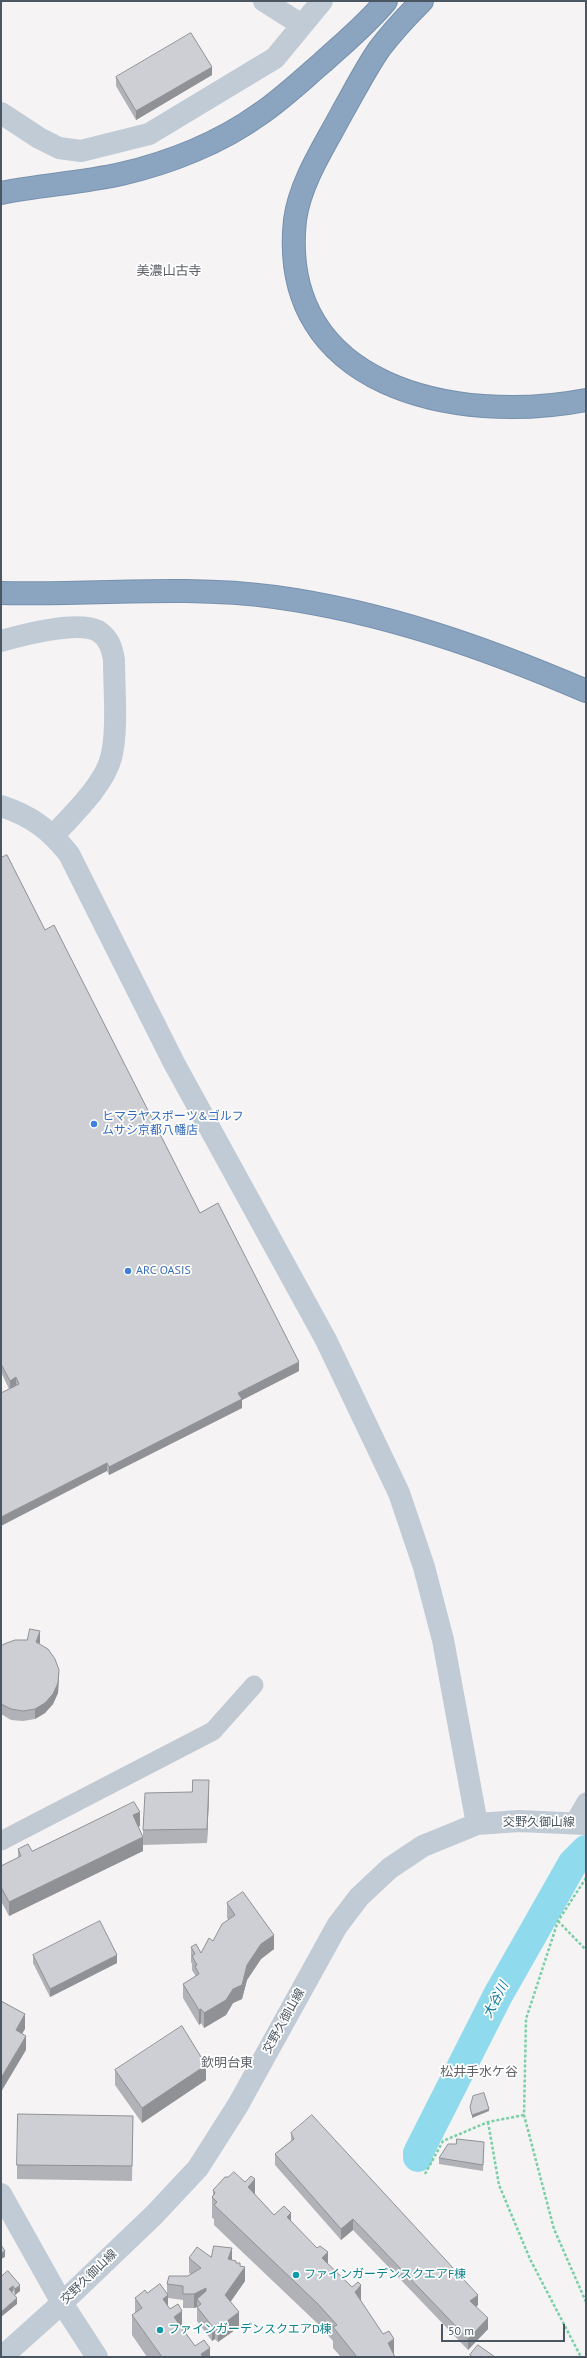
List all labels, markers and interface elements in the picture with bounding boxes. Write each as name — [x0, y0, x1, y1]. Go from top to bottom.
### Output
district label: 美濃山古寺 — [137, 263, 201, 279]
place label: ヒマラヤスポーツ&ゴルフ ムサシ京都八幡店 — [102, 1110, 244, 1138]
marker: ヒマラヤスポーツ&ゴルフ ムサシ京都八幡店 — [89, 1119, 99, 1129]
place label: ARC OASIS — [136, 1264, 191, 1278]
marker: ARC OASIS — [123, 1266, 133, 1276]
street label: 交野久御山線 — [503, 1816, 575, 1830]
water label: 大谷川 — [480, 1979, 512, 2021]
street label: 交野久御山線 — [260, 1986, 308, 2056]
district label: 欽明台東 — [201, 2055, 253, 2071]
district label: 松井手水ケ谷 — [440, 2064, 518, 2080]
street label: 交野久御山線 — [58, 2247, 120, 2307]
place label: ファインガーデンスクエアF棟 — [304, 2268, 466, 2282]
marker: ファインガーデンスクエアF棟 — [291, 2270, 301, 2280]
scale bar — [443, 2316, 567, 2342]
place label: ファインガーデンスクエアD棟 — [168, 2323, 332, 2337]
text: 50 m — [448, 2323, 474, 2338]
marker: ファインガーデンスクエアD棟 — [155, 2325, 165, 2335]

